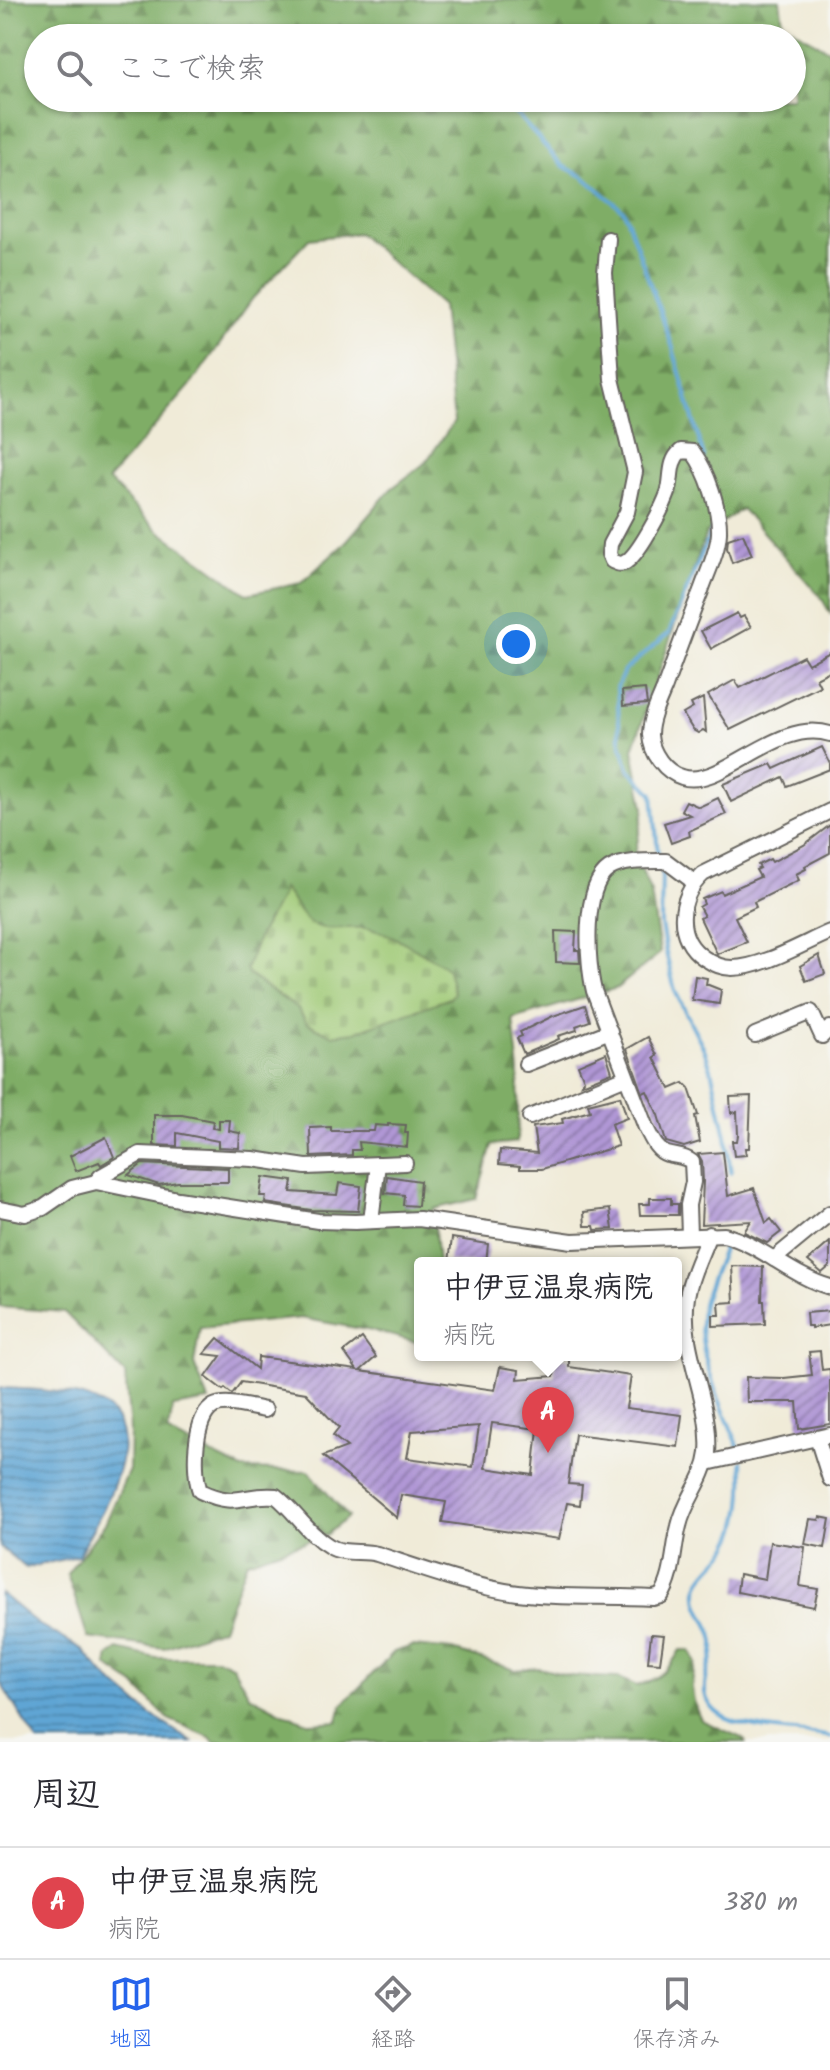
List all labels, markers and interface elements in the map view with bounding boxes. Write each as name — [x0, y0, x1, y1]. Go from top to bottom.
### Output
search box — [24, 24, 806, 112]
icon: search — [52, 46, 96, 90]
text: ここで検索 — [116, 46, 266, 94]
your location — [496, 624, 536, 664]
popup — [414, 1257, 682, 1361]
text: 中伊豆温泉病院 — [443, 1265, 653, 1313]
text: 病院 — [443, 1315, 495, 1357]
pin: A — [522, 1387, 574, 1453]
text: 周辺 — [32, 1769, 100, 1823]
text: 中伊豆温泉病院 — [108, 1859, 318, 1907]
text: A — [50, 1882, 66, 1924]
text: 380 m — [723, 1882, 798, 1924]
text: 病院 — [108, 1909, 160, 1951]
tab: 地図 — [109, 1972, 153, 2058]
tab: 経路 — [371, 1972, 415, 2058]
tab: 保存済み — [633, 1972, 721, 2058]

